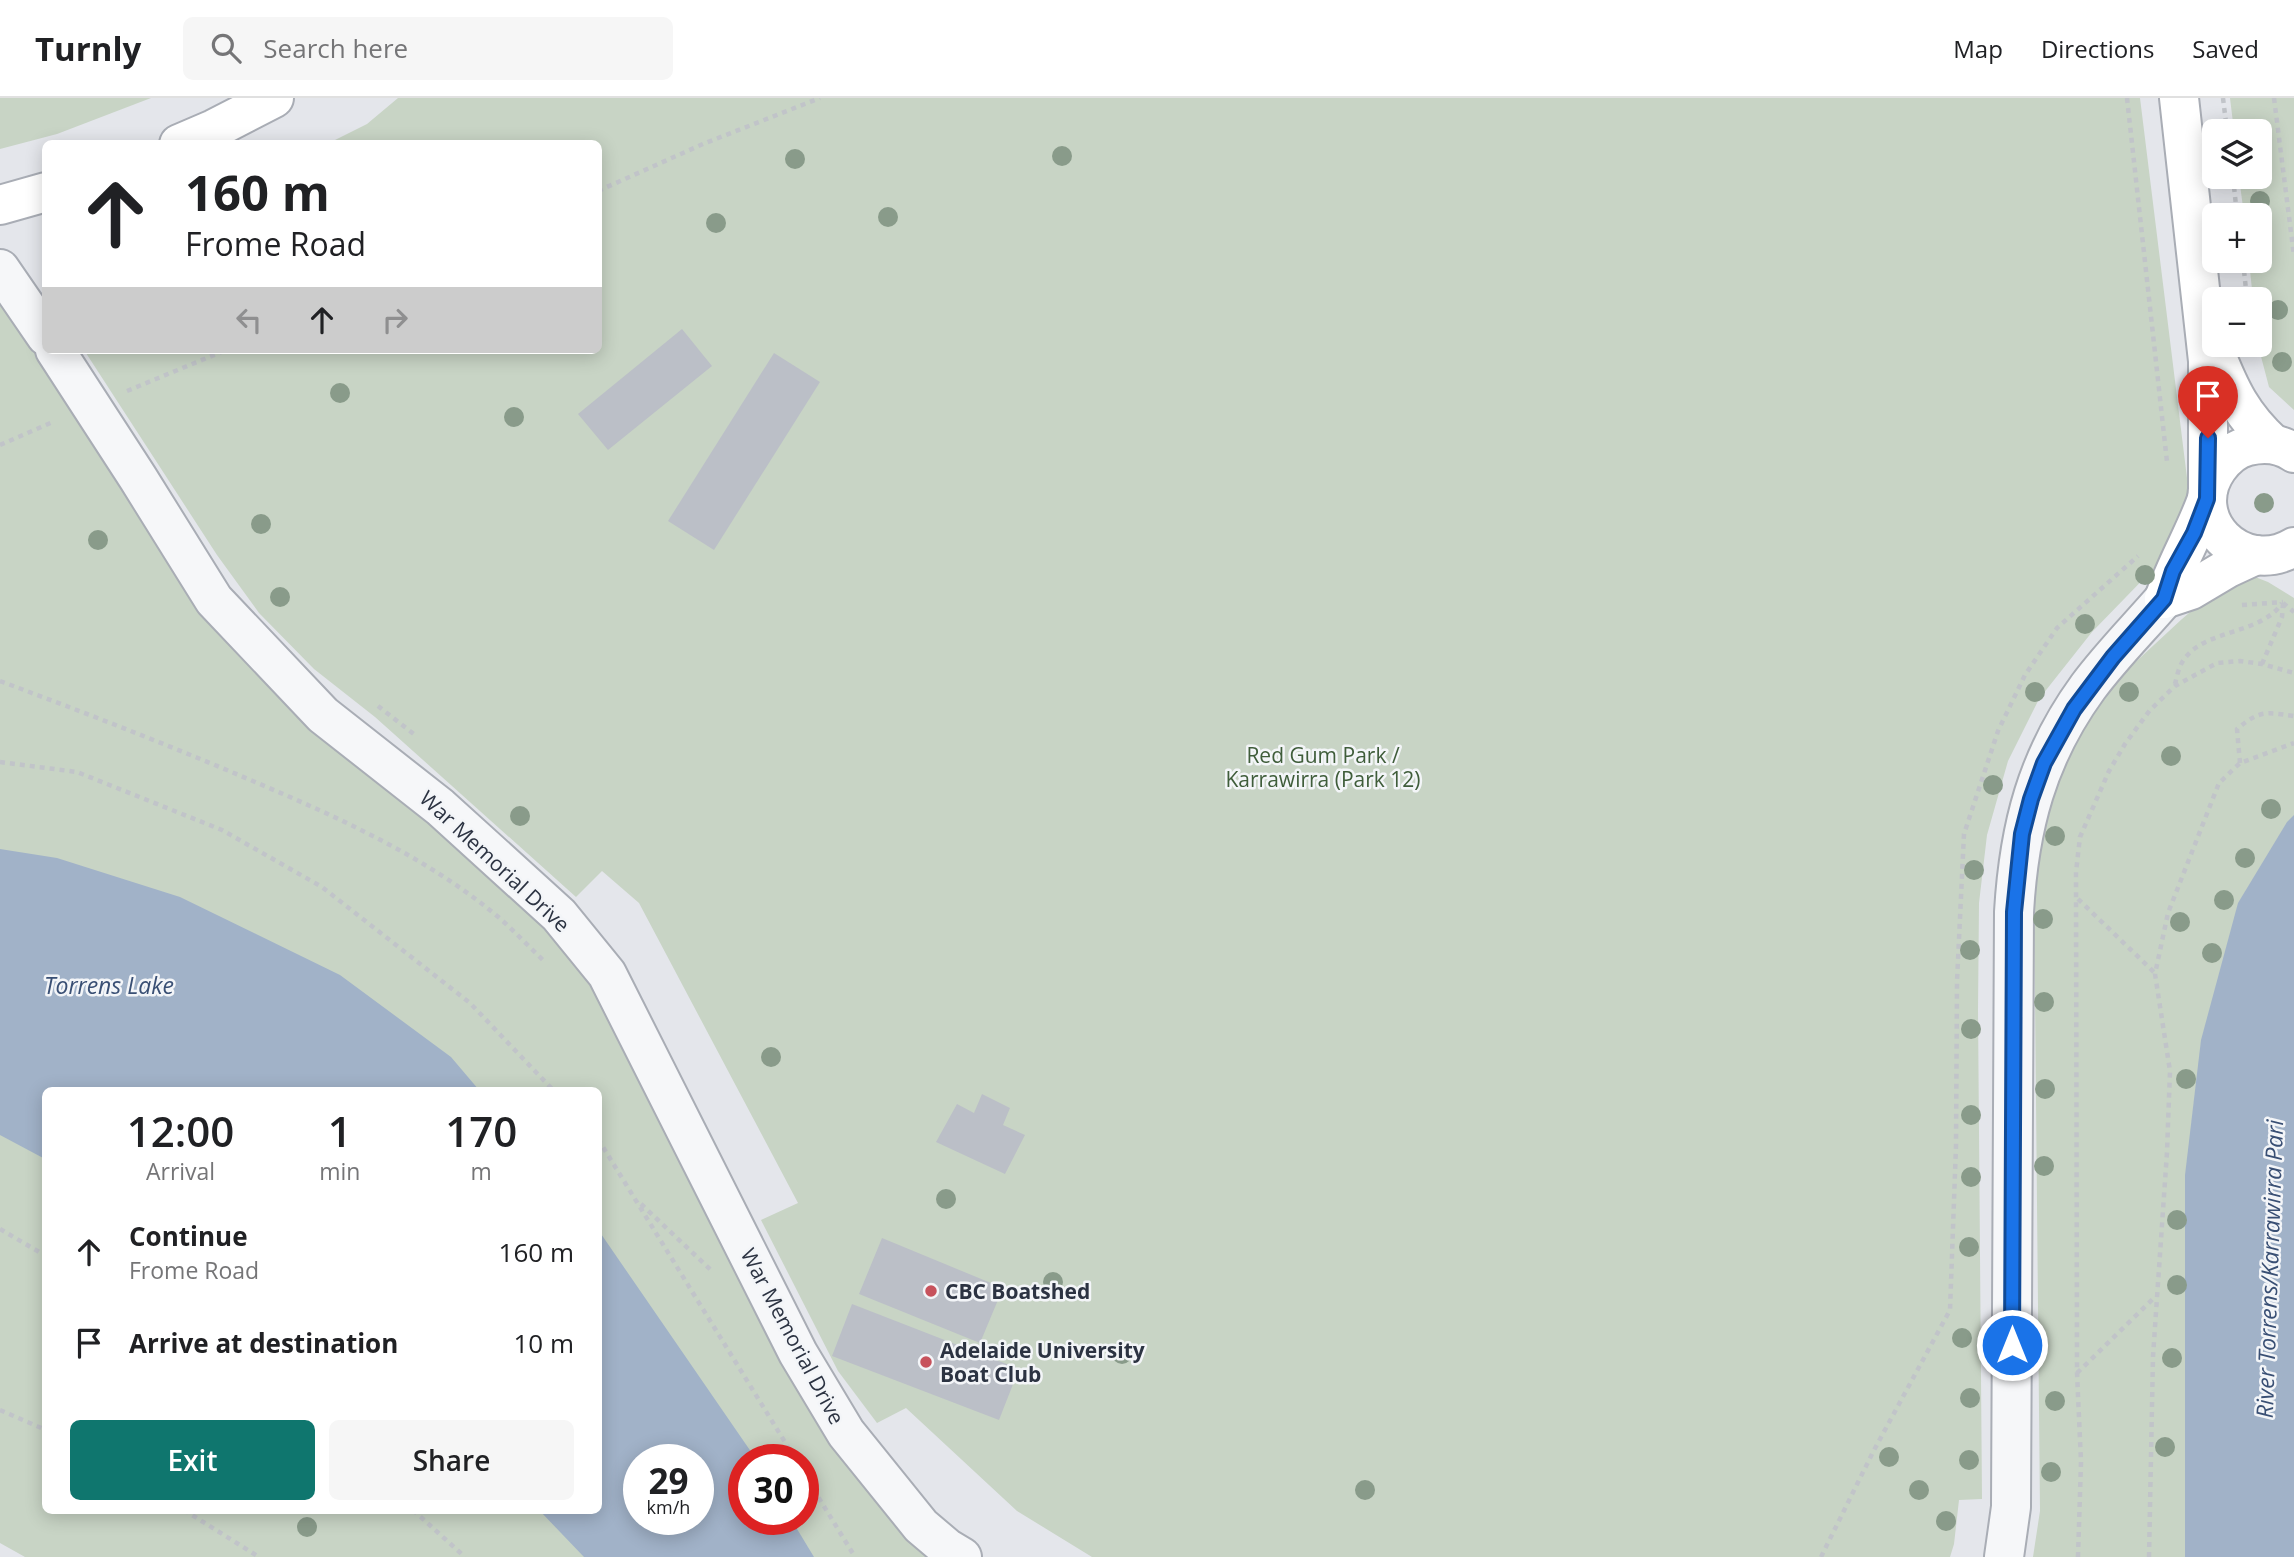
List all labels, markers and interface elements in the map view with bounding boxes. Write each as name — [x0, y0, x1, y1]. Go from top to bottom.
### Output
search box — [183, 17, 673, 80]
text: Turnly — [35, 26, 141, 71]
icon: search — [207, 29, 245, 67]
text: Search here — [263, 30, 408, 66]
text: Map — [1953, 32, 2003, 65]
text: Directions — [2041, 32, 2154, 65]
text: Saved — [2192, 32, 2259, 65]
map controls — [2202, 119, 2272, 357]
button: layers — [2202, 119, 2272, 189]
text: 160 m — [185, 159, 330, 225]
icon: ahead — [70, 168, 161, 259]
button: + — [2202, 203, 2272, 273]
text: Frome Road — [185, 222, 366, 265]
button: − — [2202, 287, 2272, 357]
icon: left — [230, 301, 268, 339]
icon: ahead — [303, 301, 341, 339]
icon: right — [376, 301, 414, 339]
pin — [2178, 366, 2238, 438]
icon: arrive — [2189, 377, 2227, 415]
park label: Red Gum Park / Karrawirra (Park 12) — [1226, 741, 1421, 793]
street label: War Memorial Drive — [414, 784, 576, 938]
water label: Torrens Lake — [44, 969, 174, 1001]
text: 12:00 — [127, 1102, 234, 1159]
text: 1 — [328, 1102, 352, 1159]
text: 170 — [445, 1102, 517, 1159]
water label: River Torrens/Karrawirra Pari — [2248, 1118, 2290, 1419]
text: Arrival — [146, 1155, 215, 1187]
text: min — [319, 1155, 360, 1187]
text: m — [471, 1155, 492, 1187]
text: Continue — [129, 1218, 248, 1254]
icon: ahead — [70, 1233, 108, 1271]
text: 160 m — [499, 1234, 574, 1270]
street label: War Memorial Drive — [735, 1243, 851, 1429]
text: Frome Road — [129, 1254, 259, 1286]
place label: CBC Boatshed — [945, 1277, 1090, 1305]
marker: CBC Boatshed — [923, 1283, 939, 1299]
position arrow — [1975, 1308, 2049, 1382]
icon: arrive — [70, 1324, 108, 1362]
text: Arrive at destination — [129, 1325, 398, 1361]
text: 10 m — [513, 1325, 574, 1361]
place label: Adelaide University Boat Club — [940, 1336, 1145, 1388]
marker: Adelaide University Boat Club — [918, 1354, 934, 1370]
button: Exit — [70, 1420, 315, 1500]
button: Share — [329, 1420, 574, 1500]
speed limit sign: 30 — [728, 1444, 819, 1535]
text: 29 — [648, 1457, 689, 1504]
text: km/h — [647, 1495, 690, 1519]

